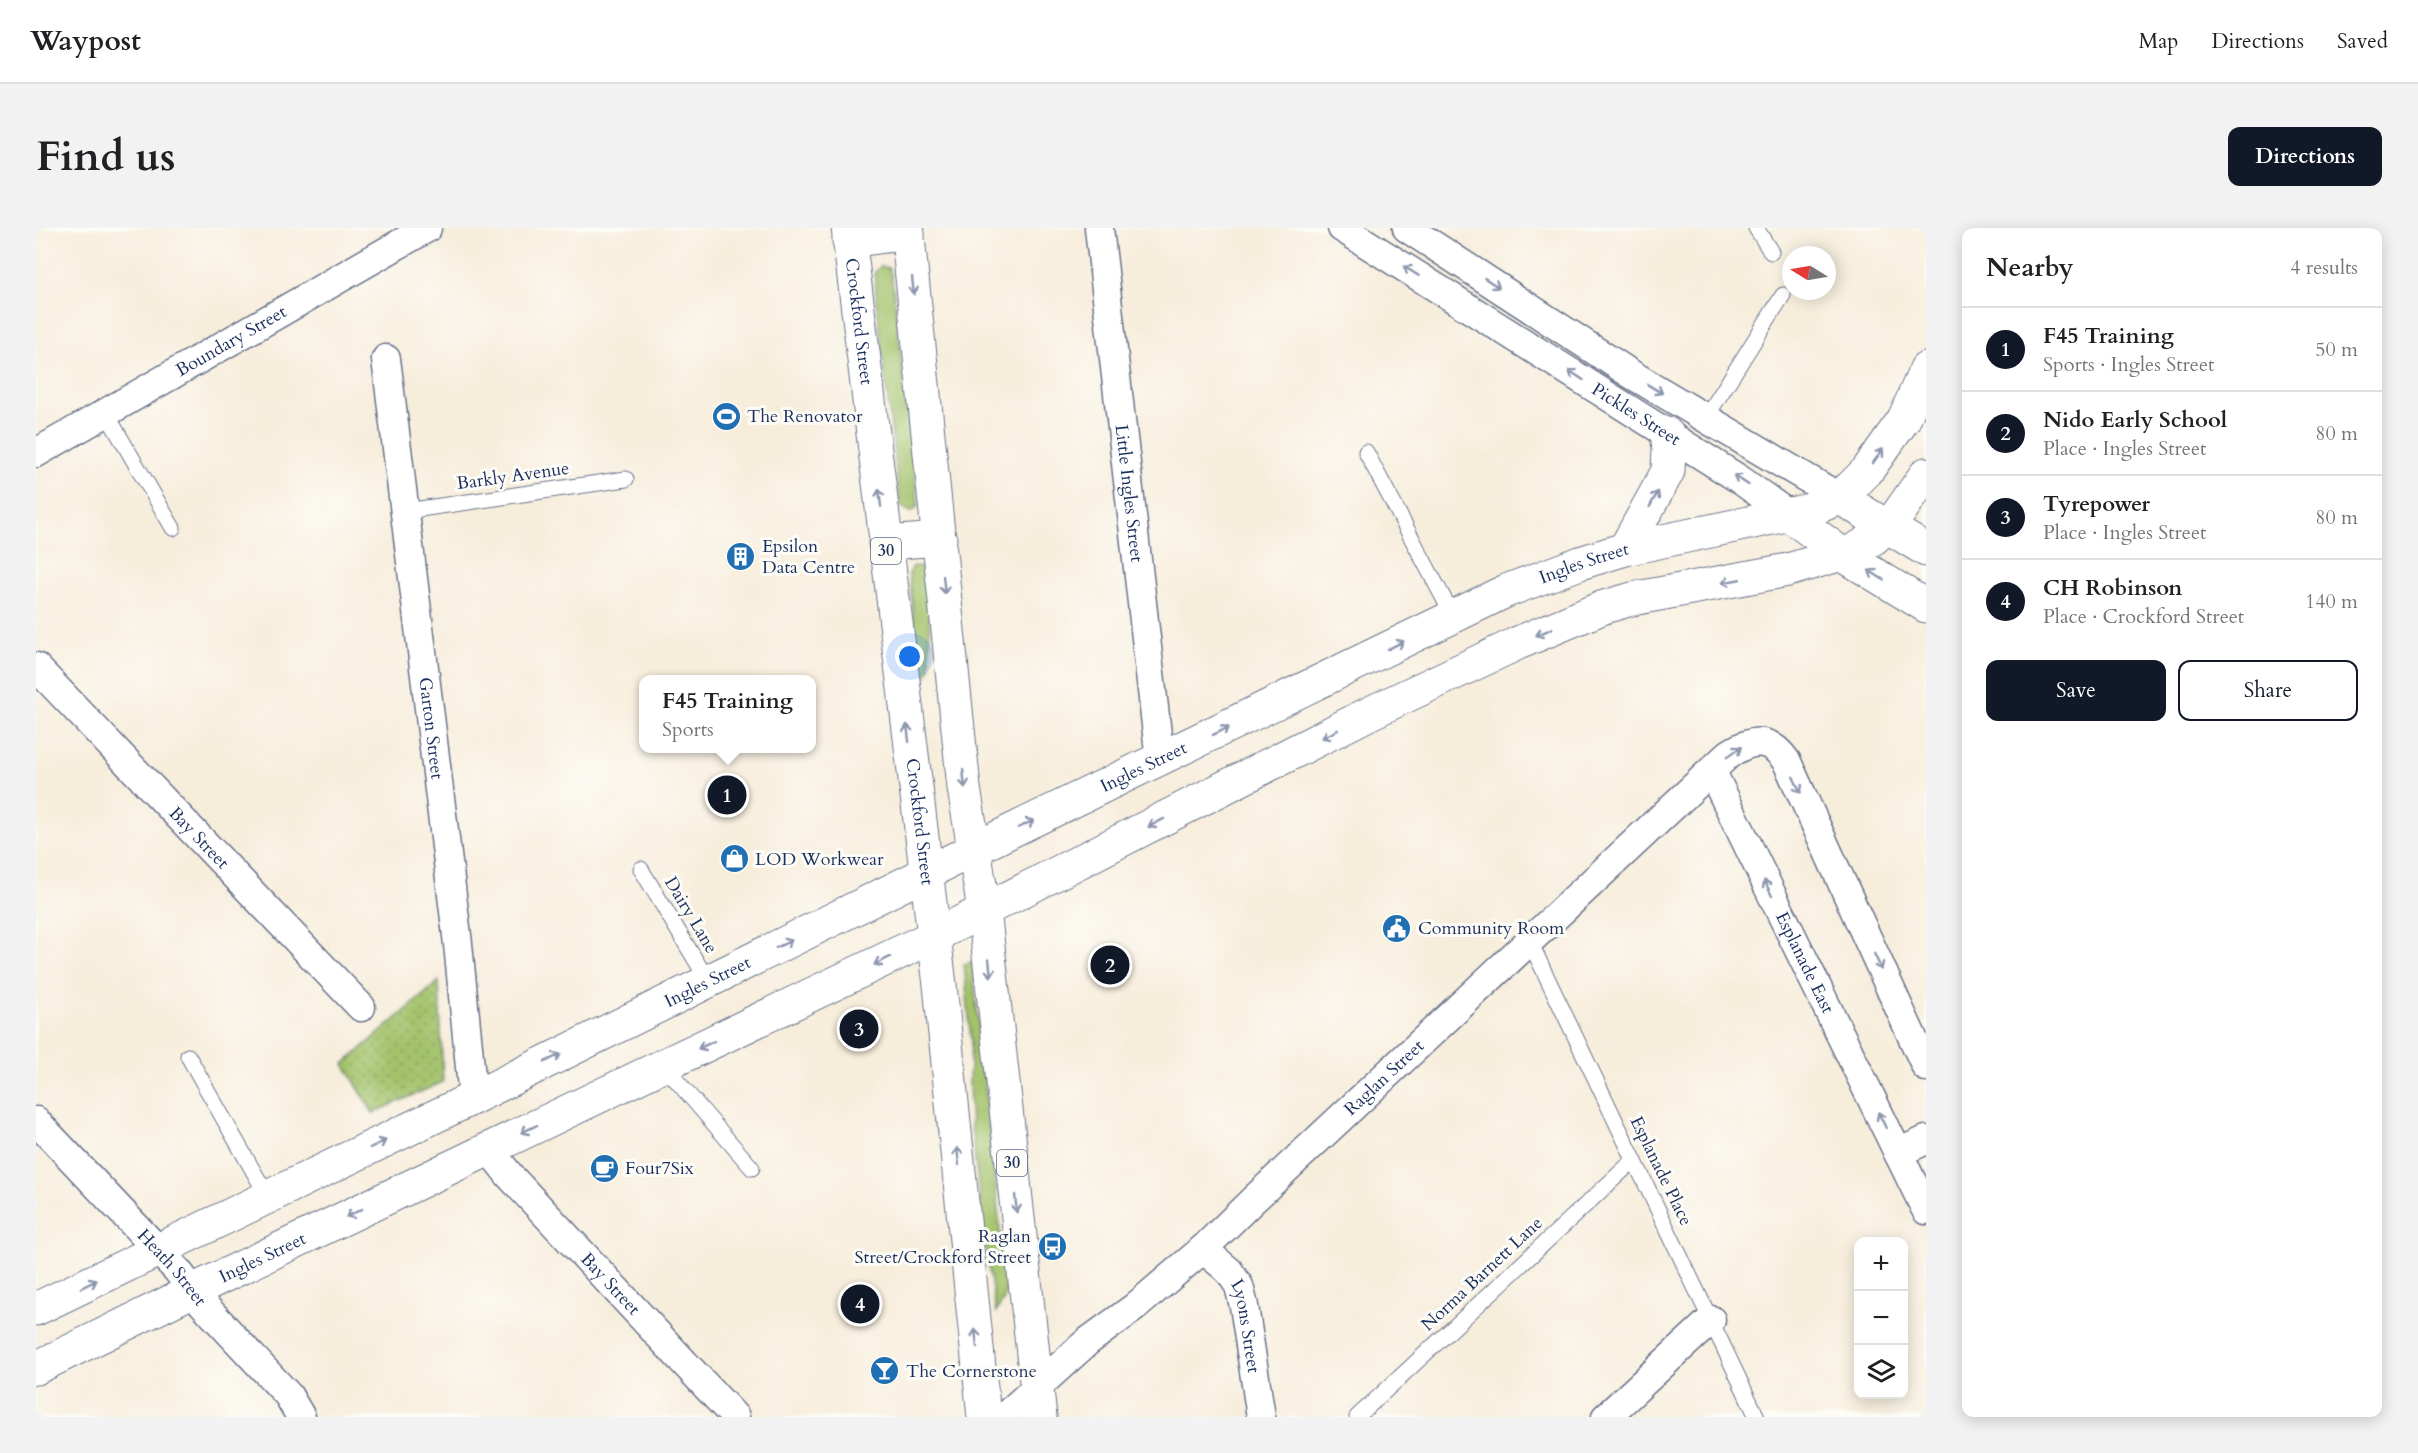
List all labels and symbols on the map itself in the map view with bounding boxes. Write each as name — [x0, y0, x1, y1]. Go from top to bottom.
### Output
north arrow — [1782, 246, 1836, 300]
street label: Crockford Street — [839, 257, 879, 386]
one-way arrow — [1403, 265, 1420, 277]
one-way arrow — [908, 276, 919, 296]
one-way arrow — [1483, 277, 1499, 289]
street label: Boundary Street — [171, 299, 291, 382]
one-way arrow — [1568, 369, 1585, 381]
street label: Pickles Street — [1587, 377, 1686, 452]
one-way arrow — [1646, 383, 1663, 395]
sports icon: The Renovator — [710, 400, 742, 432]
place label: The Renovator — [747, 404, 863, 429]
street label: Little Ingles Street — [1109, 423, 1150, 564]
one-way arrow — [1872, 448, 1884, 464]
street label: Barkly Avenue — [455, 456, 571, 496]
one-way arrow — [1733, 474, 1749, 486]
one-way arrow — [874, 488, 885, 508]
one-way arrow — [1649, 490, 1660, 508]
place label: Epsilon Data Centre — [762, 534, 855, 580]
street label: Ingles Street — [1535, 536, 1631, 590]
road number: 30 — [871, 538, 901, 564]
building icon: Epsilon Data Centre — [725, 540, 757, 572]
one-way arrow — [1868, 569, 1885, 581]
one-way arrow — [939, 574, 950, 594]
one-way arrow — [1722, 576, 1741, 588]
one-way arrow — [1535, 627, 1553, 638]
one-way arrow — [1387, 639, 1404, 651]
your location — [895, 642, 924, 671]
street label: Garton Street — [413, 676, 450, 781]
one-way arrow — [902, 723, 913, 743]
one-way arrow — [1211, 724, 1229, 736]
one-way arrow — [1321, 728, 1339, 740]
street label: Ingles Street — [1096, 735, 1191, 798]
one-way arrow — [1725, 746, 1741, 758]
street label: Crockford Street — [900, 757, 940, 887]
one-way arrow — [959, 768, 970, 788]
pin: 1 — [708, 772, 746, 818]
one-way arrow — [1792, 775, 1803, 793]
street label: Bay Street — [163, 801, 235, 875]
one-way arrow — [1148, 817, 1166, 829]
one-way arrow — [1017, 818, 1035, 830]
shop icon: LOD Workwear — [718, 843, 750, 875]
place label: LOD Workwear — [755, 847, 884, 872]
street label: Dairy Lane — [658, 872, 724, 958]
one-way arrow — [1761, 880, 1773, 898]
street label: Esplanade East — [1770, 907, 1841, 1018]
public building icon: Community Room — [1381, 912, 1413, 944]
place label: Community Room — [1418, 916, 1565, 941]
one-way arrow — [775, 938, 793, 949]
pin: 2 — [1090, 942, 1130, 988]
street label: Ingles Street — [660, 950, 755, 1014]
one-way arrow — [1873, 953, 1885, 971]
one-way arrow — [873, 956, 891, 968]
one-way arrow — [985, 958, 996, 977]
pin: 3 — [840, 1006, 878, 1052]
street label: Raglan Street — [1338, 1033, 1430, 1121]
one-way arrow — [697, 1040, 715, 1052]
one-way arrow — [543, 1052, 561, 1063]
one-way arrow — [1875, 1111, 1887, 1129]
street label: Esplanade Place — [1624, 1112, 1698, 1230]
one-way arrow — [521, 1123, 539, 1135]
one-way arrow — [368, 1137, 386, 1149]
one-way arrow — [952, 1146, 963, 1166]
road number: 30 — [997, 1150, 1027, 1176]
cafe icon: Four7Six — [588, 1152, 620, 1184]
place label: Four7Six — [625, 1156, 694, 1181]
one-way arrow — [1011, 1193, 1022, 1213]
one-way arrow — [345, 1208, 363, 1220]
street label: Norma Barnett Lane — [1416, 1211, 1548, 1337]
street label: Heath Street — [132, 1223, 213, 1311]
place label: Raglan Street/Crockford Street — [854, 1224, 1032, 1270]
street label: Ingles Street — [215, 1226, 310, 1289]
bus stop icon: Raglan Street/Crockford Street — [1036, 1230, 1068, 1262]
street label: Bay Street — [575, 1247, 646, 1321]
street label: Lyons Street — [1225, 1274, 1267, 1375]
one-way arrow — [79, 1277, 97, 1289]
pin: 4 — [840, 1282, 880, 1326]
one-way arrow — [970, 1328, 981, 1348]
bar icon: The Cornerstone — [869, 1355, 901, 1387]
place label: The Cornerstone — [906, 1359, 1037, 1384]

